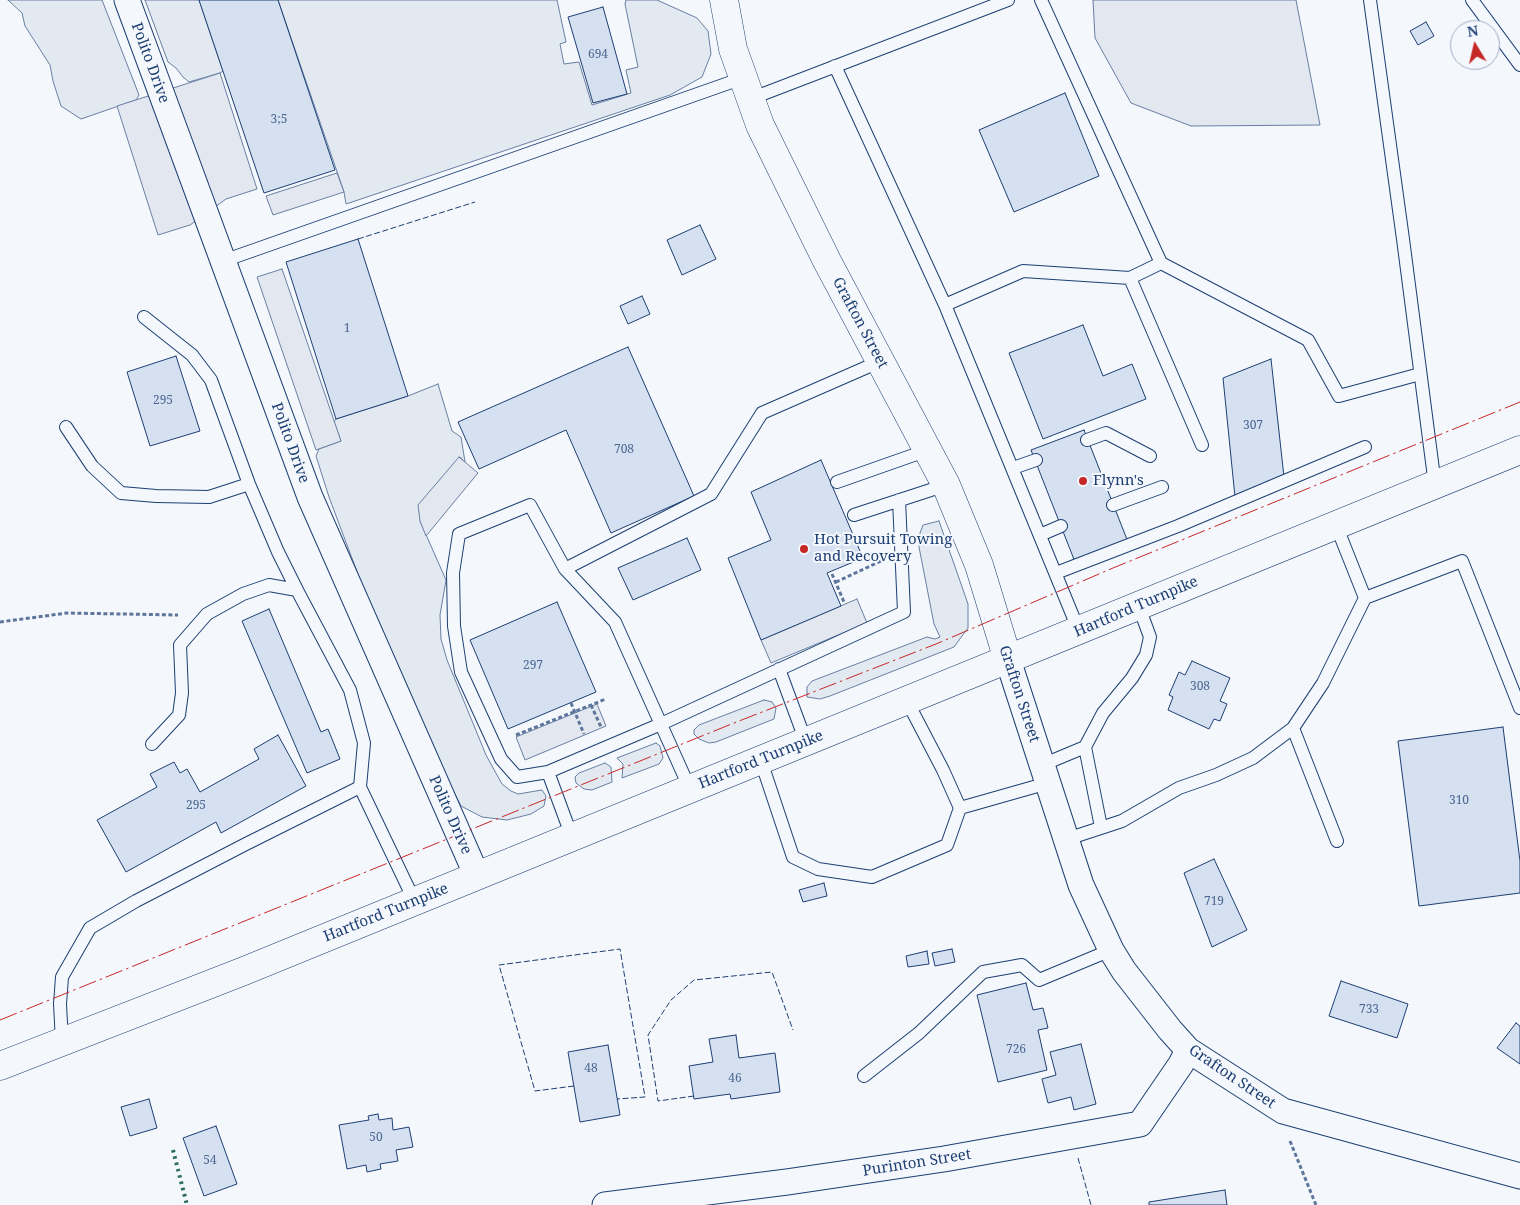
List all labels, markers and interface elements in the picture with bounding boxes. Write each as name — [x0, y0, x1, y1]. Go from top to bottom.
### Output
street label: Polito Drive — [127, 20, 173, 106]
north arrow — [1450, 20, 1500, 70]
text: N — [1466, 20, 1480, 41]
house number: 694 — [588, 48, 608, 62]
house number: 3;5 — [271, 113, 287, 127]
street label: Grafton Street — [828, 274, 892, 372]
house number: 1 — [344, 322, 350, 336]
house number: 295 — [153, 394, 173, 408]
street label: Polito Drive — [267, 400, 313, 486]
house number: 307 — [1243, 419, 1263, 433]
house number: 708 — [614, 443, 634, 457]
place label: Flynn's — [1093, 472, 1144, 490]
marker: Flynn's — [1077, 475, 1089, 487]
place label: Hot Pursuit Towing and Recovery — [814, 531, 952, 566]
marker: Hot Pursuit Towing and Recovery — [798, 543, 810, 555]
street label: Hartford Turnpike — [1071, 573, 1201, 641]
street label: Grafton Street — [995, 643, 1043, 745]
house number: 297 — [523, 659, 543, 673]
house number: 308 — [1190, 680, 1210, 694]
street label: Hartford Turnpike — [696, 727, 826, 793]
street label: Polito Drive — [425, 773, 475, 857]
house number: 310 — [1449, 794, 1469, 808]
house number: 295 — [186, 799, 206, 813]
street label: Hartford Turnpike — [321, 880, 451, 946]
house number: 719 — [1204, 895, 1224, 909]
house number: 733 — [1359, 1003, 1379, 1017]
street label: Grafton Street — [1185, 1041, 1279, 1113]
house number: 726 — [1006, 1043, 1026, 1057]
house number: 48 — [584, 1062, 598, 1076]
house number: 46 — [728, 1072, 742, 1086]
house number: 50 — [369, 1131, 383, 1145]
street label: Purinton Street — [862, 1146, 972, 1180]
house number: 54 — [203, 1154, 217, 1168]

